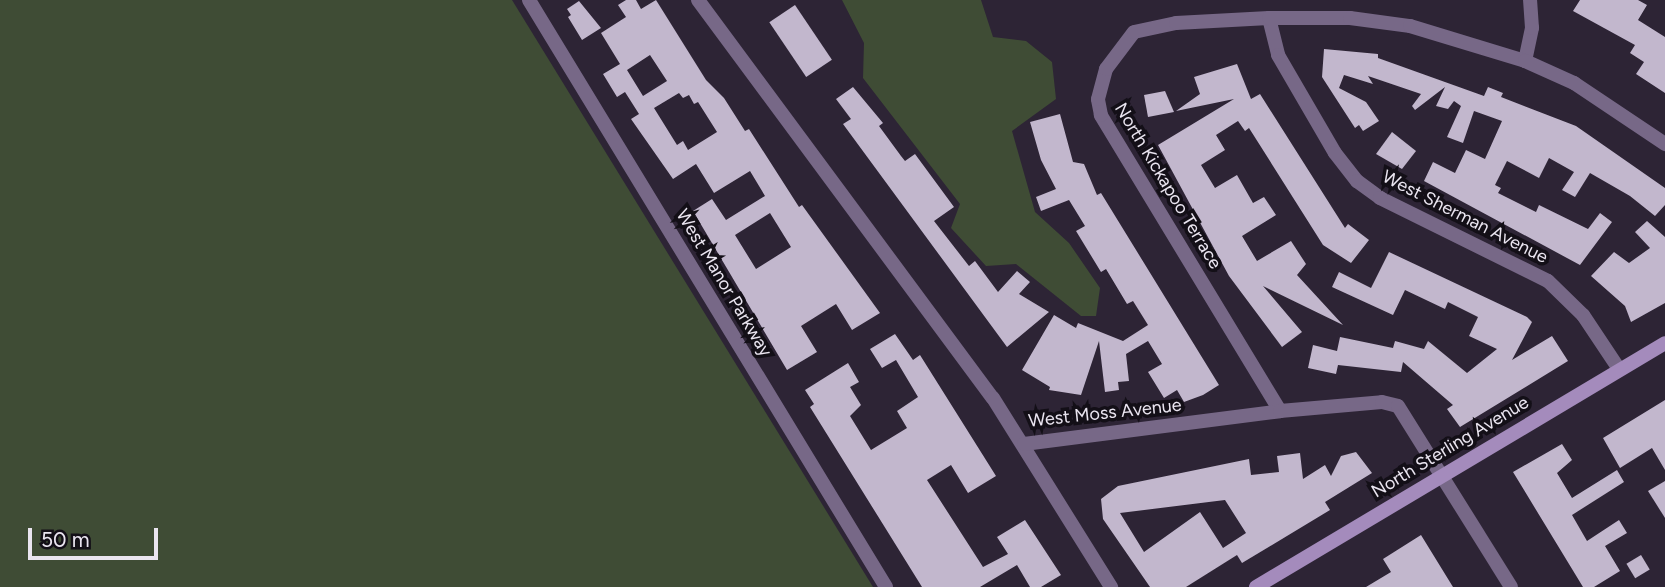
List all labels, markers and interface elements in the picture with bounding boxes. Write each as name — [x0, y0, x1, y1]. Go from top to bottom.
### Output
street label: North Kickapoo Terrace — [1110, 99, 1226, 273]
street label: West Sherman Avenue — [1379, 166, 1551, 268]
street label: West Manor Parkway — [671, 205, 777, 361]
street label: North Sterling Avenue — [1367, 392, 1533, 502]
street label: West Moss Avenue — [1027, 394, 1183, 432]
scale bar — [32, 514, 161, 558]
text: 50 m — [41, 527, 90, 552]

